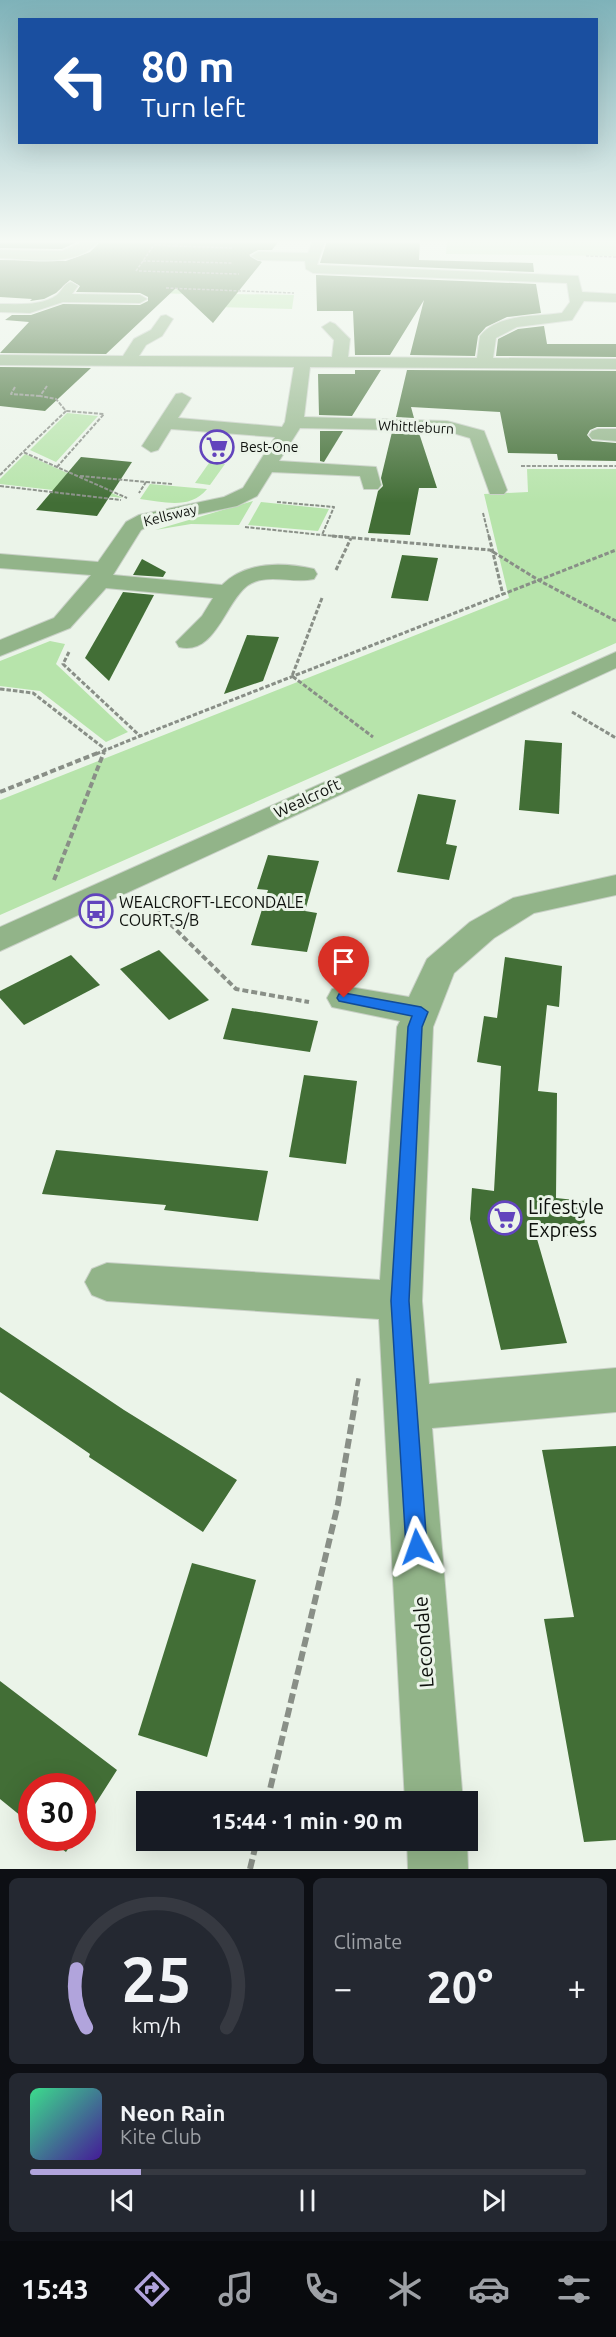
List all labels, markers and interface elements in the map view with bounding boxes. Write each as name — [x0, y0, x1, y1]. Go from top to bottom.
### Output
icon: left — [42, 42, 120, 120]
text: 80 m — [141, 43, 235, 90]
text: Turn left — [141, 92, 245, 122]
street label: Whittleburn — [378, 417, 454, 437]
supermarket icon: Best-One — [199, 429, 235, 465]
place label: Best-One — [240, 439, 299, 455]
street label: Kellsway — [142, 501, 199, 529]
street label: Wealcroft — [271, 775, 344, 821]
bus stop icon: WEALCROFT-LECONDALE COURT-S/B — [78, 893, 114, 929]
place label: WEALCROFT-LECONDALE COURT-S/B — [119, 893, 304, 929]
pin — [318, 936, 369, 998]
icon: arrive — [327, 945, 360, 978]
place label: Lifestyle Express — [528, 1195, 604, 1241]
supermarket icon: Lifestyle Express — [487, 1200, 523, 1236]
position arrow — [385, 1515, 449, 1579]
street label: Lecondale — [408, 1595, 438, 1689]
speed limit sign: 30 — [18, 1773, 96, 1851]
text: 15:44 · 1 min · 90 m — [211, 1808, 403, 1833]
text: Climate — [334, 1930, 402, 1953]
text: 25 — [121, 1944, 191, 2014]
text: 20° — [426, 1961, 493, 2012]
text: − — [334, 1969, 352, 2006]
text: + — [567, 1969, 586, 2006]
text: km/h — [131, 2013, 181, 2037]
text: Neon Rain — [120, 2100, 225, 2125]
text: Kite Club — [120, 2125, 202, 2148]
icon: previous — [106, 2184, 139, 2217]
icon: pause — [291, 2184, 324, 2217]
icon: next — [477, 2184, 510, 2217]
icon: directions — [131, 2268, 173, 2310]
icon: music — [215, 2268, 257, 2310]
icon: phone — [300, 2268, 342, 2310]
icon: climate — [384, 2268, 426, 2310]
icon: car — [468, 2268, 510, 2310]
icon: filters — [553, 2268, 595, 2310]
text: 15:43 — [21, 2274, 89, 2304]

